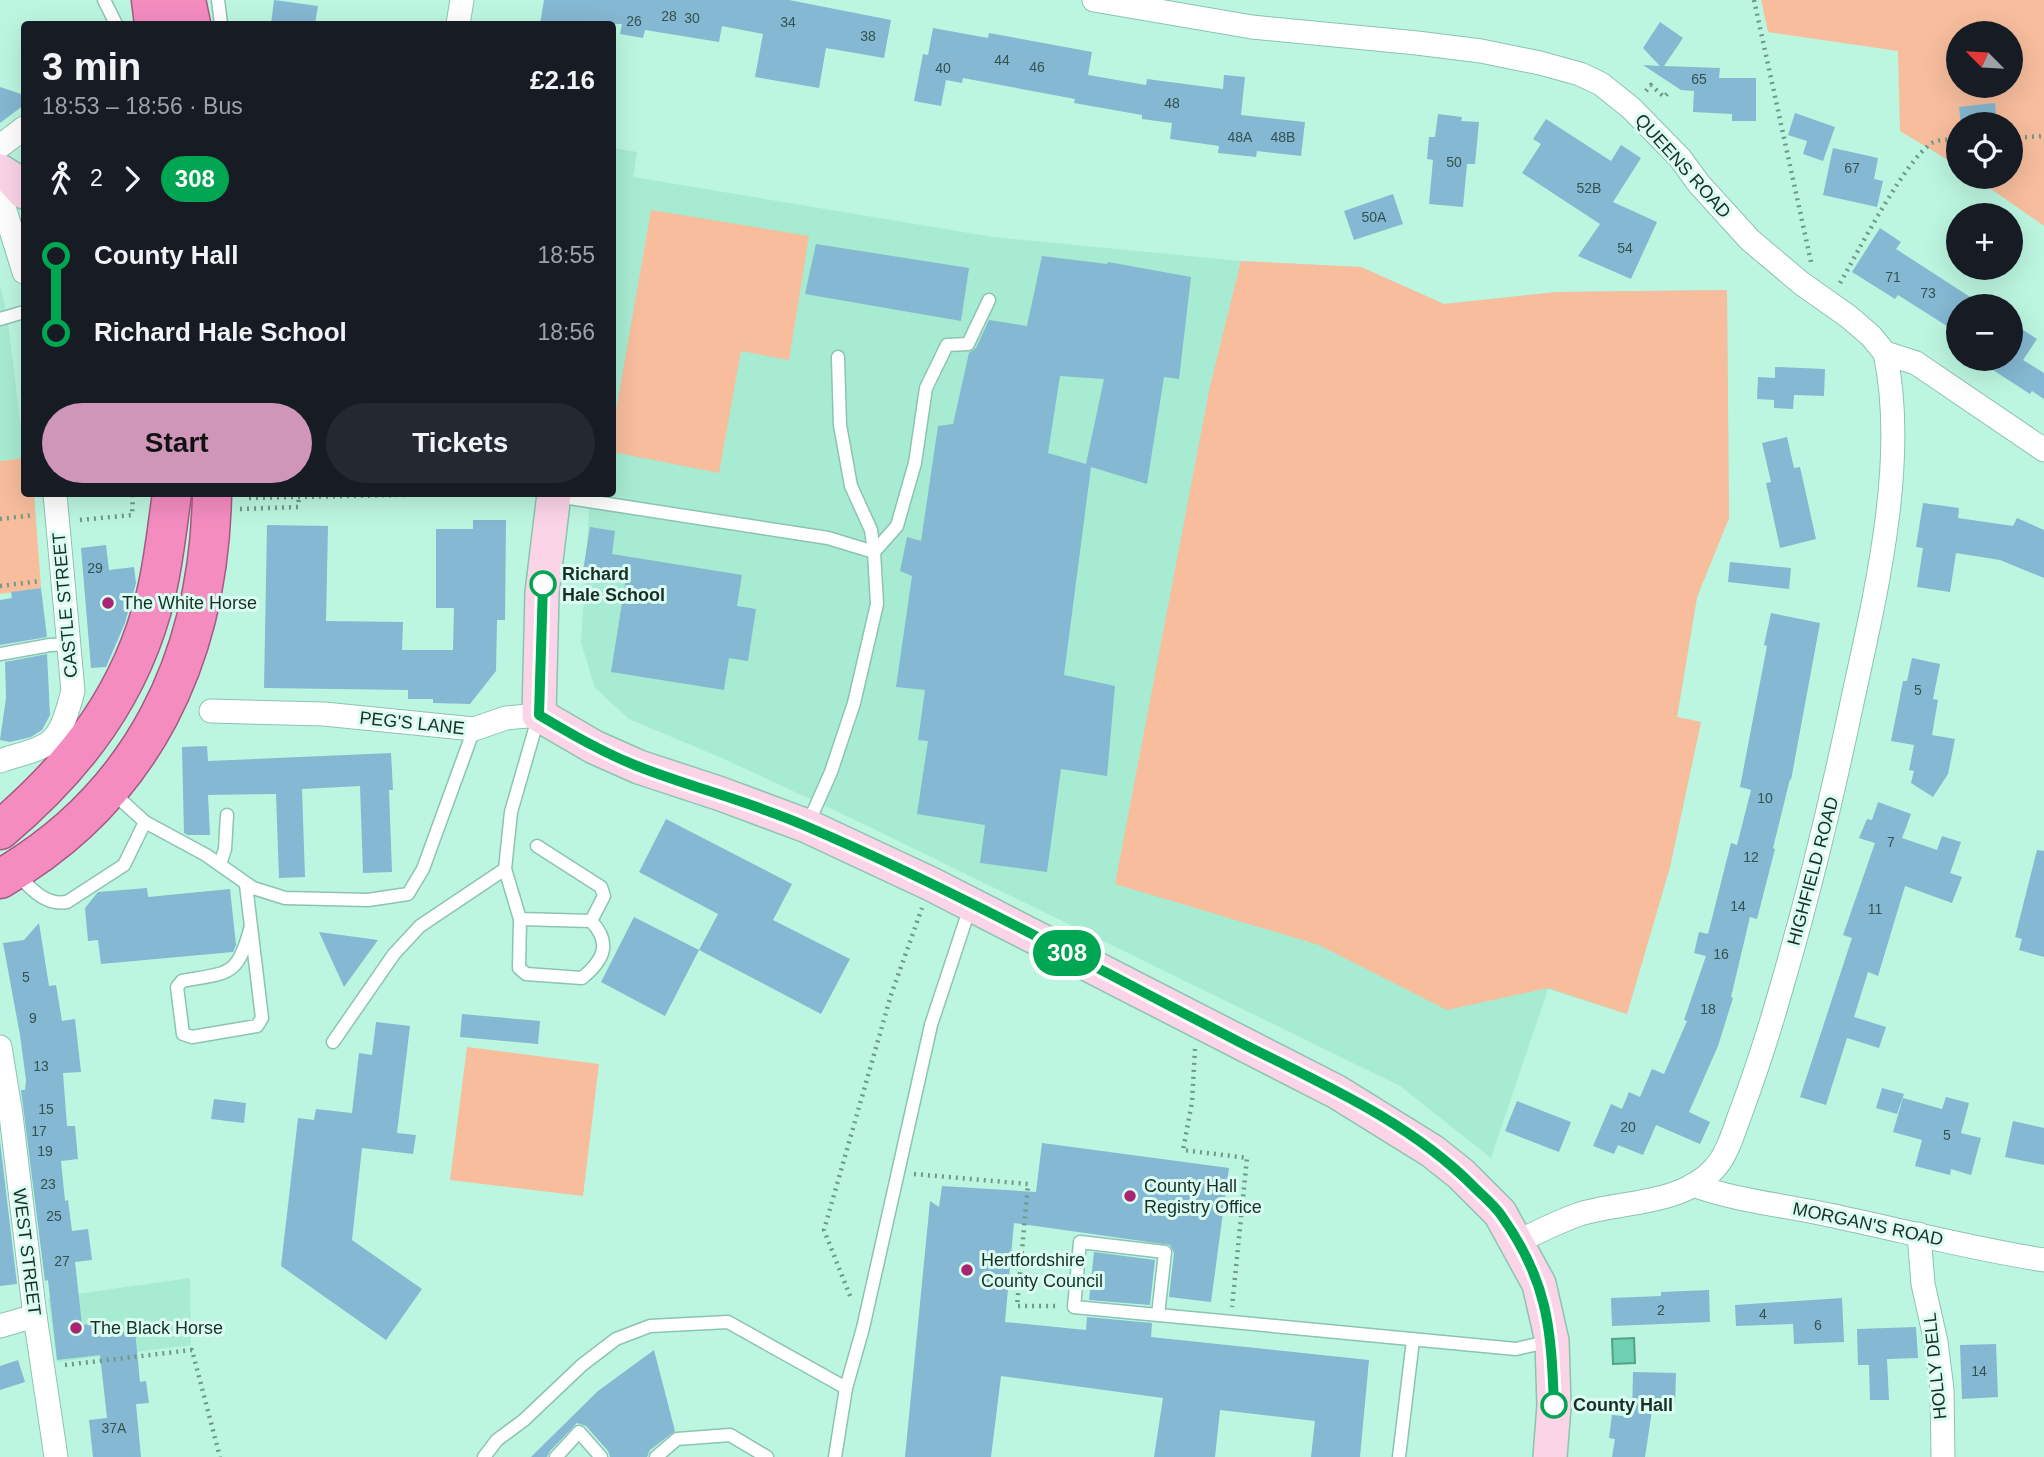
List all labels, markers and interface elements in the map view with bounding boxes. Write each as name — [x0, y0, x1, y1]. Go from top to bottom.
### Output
house number: 28 — [661, 8, 677, 24]
house number: 30 — [684, 10, 700, 26]
house number: 26 — [626, 13, 642, 29]
house number: 34 — [780, 14, 796, 30]
north arrow — [1946, 21, 2023, 98]
map controls — [1946, 21, 2023, 371]
house number: 38 — [860, 28, 876, 44]
text: 3 min — [42, 46, 141, 88]
house number: 44 — [994, 52, 1010, 68]
house number: 46 — [1029, 59, 1045, 75]
house number: 40 — [935, 60, 951, 76]
text: £2.16 — [530, 65, 595, 95]
house number: 65 — [1691, 71, 1707, 87]
text: 18:53 – 18:56 · Bus — [42, 93, 243, 119]
house number: 48 — [1164, 95, 1180, 111]
street label: QUEENS ROAD — [1631, 110, 1735, 222]
button: locate — [1946, 112, 2023, 189]
house number: 48A — [1228, 129, 1253, 145]
house number: 48B — [1271, 129, 1295, 145]
house number: 50 — [1446, 154, 1462, 170]
icon: walk — [42, 160, 80, 198]
icon: forward — [113, 160, 151, 198]
house number: 67 — [1844, 160, 1860, 176]
text: 2 — [90, 165, 103, 191]
text: 308 — [175, 165, 215, 192]
house number: 52B — [1577, 180, 1601, 196]
button: + — [1946, 203, 2023, 280]
house number: 50A — [1362, 209, 1387, 225]
text: County Hall — [94, 240, 238, 270]
house number: 54 — [1617, 240, 1633, 256]
text: 18:55 — [537, 242, 595, 268]
house number: 71 — [1885, 269, 1901, 285]
house number: 73 — [1920, 285, 1936, 301]
button: − — [1946, 294, 2023, 371]
text: Richard Hale School — [94, 317, 347, 347]
text: 18:56 — [537, 319, 595, 345]
button: Start — [42, 403, 312, 483]
button: Tickets — [326, 403, 595, 483]
street label: CASTLE STREET — [49, 531, 81, 679]
house number: 29 — [87, 560, 103, 576]
place label: Richard Hale School — [562, 564, 665, 605]
marker: Richard Hale School — [530, 571, 556, 597]
place label: The White Horse — [122, 593, 257, 613]
marker: The White Horse — [100, 595, 116, 611]
house number: 5 — [1914, 682, 1922, 698]
street label: PEG'S LANE — [359, 708, 465, 738]
house number: 10 — [1757, 790, 1773, 806]
street label: HIGHFIELD ROAD — [1784, 795, 1842, 947]
house number: 7 — [1887, 834, 1895, 850]
house number: 12 — [1743, 849, 1759, 865]
house number: 14 — [1730, 898, 1746, 914]
house number: 11 — [1868, 901, 1882, 917]
line badge: 308 — [1027, 930, 1107, 976]
text: 308 — [1047, 939, 1087, 966]
house number: 16 — [1713, 946, 1729, 962]
house number: 5 — [22, 969, 30, 985]
house number: 18 — [1700, 1001, 1716, 1017]
house number: 9 — [29, 1010, 37, 1026]
house number: 13 — [33, 1058, 49, 1074]
house number: 15 — [38, 1101, 54, 1117]
house number: 20 — [1620, 1119, 1636, 1135]
house number: 17 — [31, 1123, 47, 1139]
house number: 5 — [1943, 1127, 1951, 1143]
house number: 19 — [37, 1143, 53, 1159]
house number: 23 — [40, 1176, 56, 1192]
place label: County Hall Registry Office — [1144, 1176, 1262, 1217]
street label: WEST STREET — [9, 1187, 45, 1317]
marker: County Hall Registry Office — [1122, 1188, 1138, 1204]
street label: MORGAN'S ROAD — [1791, 1198, 1945, 1250]
house number: 25 — [46, 1208, 62, 1224]
place label: Hertfordshire County Council — [981, 1250, 1103, 1291]
house number: 27 — [54, 1253, 70, 1269]
marker: Hertfordshire County Council — [959, 1262, 975, 1278]
house number: 2 — [1657, 1302, 1665, 1318]
house number: 4 — [1759, 1306, 1767, 1322]
street label: HOLLY DELL — [1919, 1312, 1951, 1420]
house number: 6 — [1814, 1317, 1822, 1333]
place label: The Black Horse — [90, 1318, 223, 1338]
marker: The Black Horse — [68, 1320, 84, 1336]
house number: 14 — [1971, 1363, 1987, 1379]
marker: County Hall — [1541, 1392, 1567, 1418]
place label: County Hall — [1573, 1395, 1673, 1415]
house number: 37A — [102, 1420, 127, 1436]

